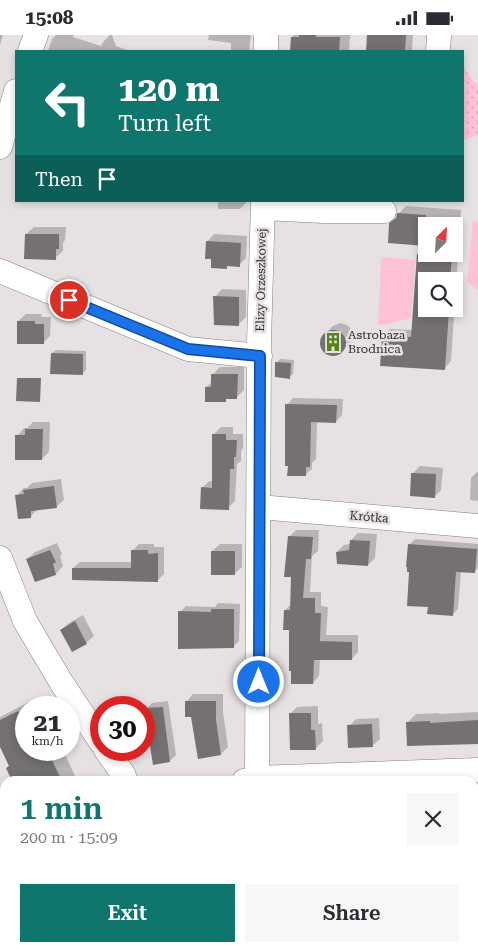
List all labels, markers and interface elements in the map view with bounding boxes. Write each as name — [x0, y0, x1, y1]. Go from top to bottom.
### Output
text: 15:08 — [25, 6, 74, 29]
text: 120 m — [118, 69, 219, 110]
icon: left — [35, 70, 100, 135]
text: Turn left — [118, 111, 211, 136]
icon: arrive — [93, 165, 121, 193]
text: Then — [35, 168, 83, 191]
north arrow — [418, 217, 462, 263]
map controls — [418, 217, 463, 317]
street label: Elizy Orzeszkowej — [253, 228, 269, 332]
button: search — [418, 272, 463, 317]
pin — [48, 279, 90, 321]
icon: arrive — [55, 286, 83, 314]
place label: Astrobaza Brodnica — [348, 328, 406, 356]
building icon: Astrobaza Brodnica — [322, 331, 344, 353]
street label: Krótka — [349, 508, 390, 526]
position arrow — [232, 655, 284, 707]
speed limit sign: 30 — [90, 696, 155, 761]
text: 21 — [33, 708, 62, 737]
text: km/h — [31, 734, 64, 748]
text: 1 min — [20, 791, 103, 826]
button: close — [407, 793, 459, 845]
text: 200 m · 15:09 — [20, 828, 118, 847]
button: Exit — [20, 884, 235, 942]
button: Share — [245, 884, 459, 942]

